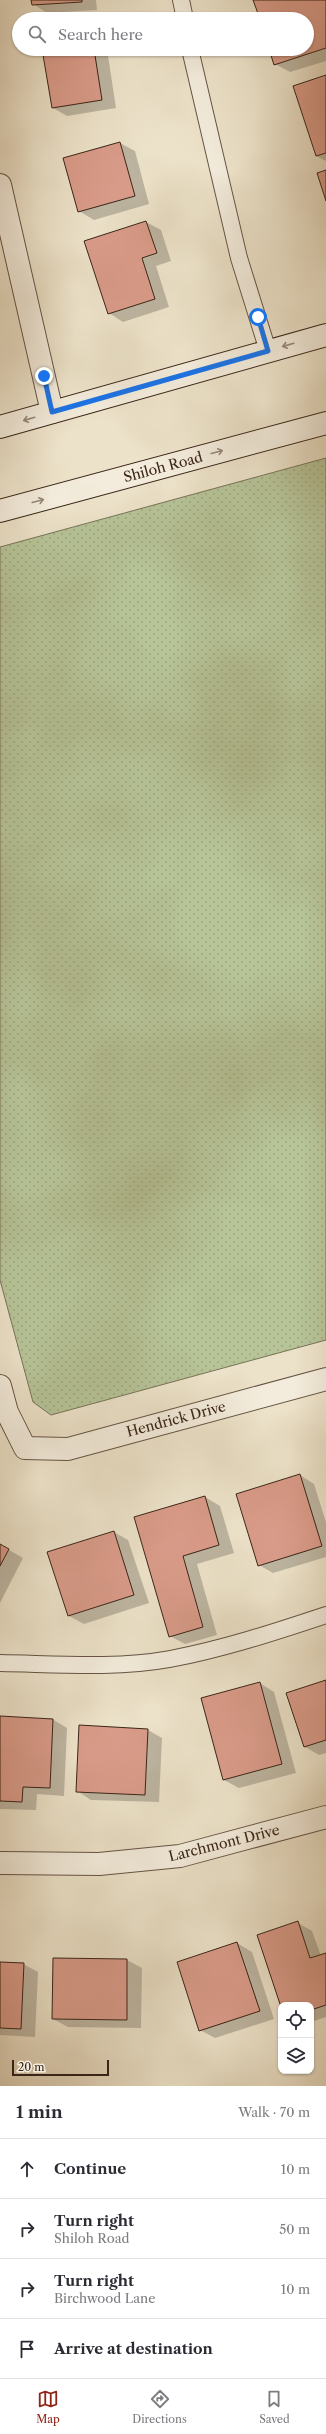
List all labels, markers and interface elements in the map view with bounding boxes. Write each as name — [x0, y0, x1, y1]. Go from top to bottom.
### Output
search box — [12, 12, 314, 56]
icon: search — [26, 23, 48, 45]
text: Search here — [58, 25, 143, 44]
route start — [249, 308, 267, 326]
one-way arrow — [282, 342, 295, 350]
route end — [35, 367, 53, 385]
one-way arrow — [22, 416, 35, 423]
street label: Shiloh Road — [121, 448, 205, 486]
one-way arrow — [210, 448, 223, 455]
one-way arrow — [31, 497, 44, 504]
street label: Hendrick Drive — [124, 1397, 228, 1441]
street label: Larchmont Drive — [167, 1820, 282, 1866]
map controls — [278, 2002, 314, 2074]
button: locate — [278, 2002, 314, 2038]
button: layers — [278, 2038, 314, 2074]
scale bar — [12, 2058, 109, 2077]
text: 20 m — [18, 2060, 44, 2074]
text: 1 min — [16, 2102, 63, 2122]
text: Walk · 70 m — [238, 2104, 310, 2120]
icon: ahead — [16, 2158, 38, 2180]
text: Continue — [54, 2159, 126, 2178]
text: 10 m — [281, 2161, 310, 2177]
text: Turn right — [54, 2211, 134, 2230]
icon: right — [16, 2218, 38, 2240]
text: 50 m — [279, 2221, 310, 2237]
text: Shiloh Road — [54, 2230, 129, 2246]
text: Turn right — [54, 2271, 134, 2290]
icon: right — [16, 2278, 38, 2300]
text: 10 m — [281, 2281, 310, 2297]
text: Birchwood Lane — [54, 2290, 155, 2306]
icon: arrive — [16, 2338, 38, 2360]
text: Arrive at destination — [54, 2339, 213, 2358]
tab: Map — [36, 2388, 60, 2426]
tab: Directions — [132, 2388, 187, 2426]
tab: Saved — [259, 2388, 290, 2426]

